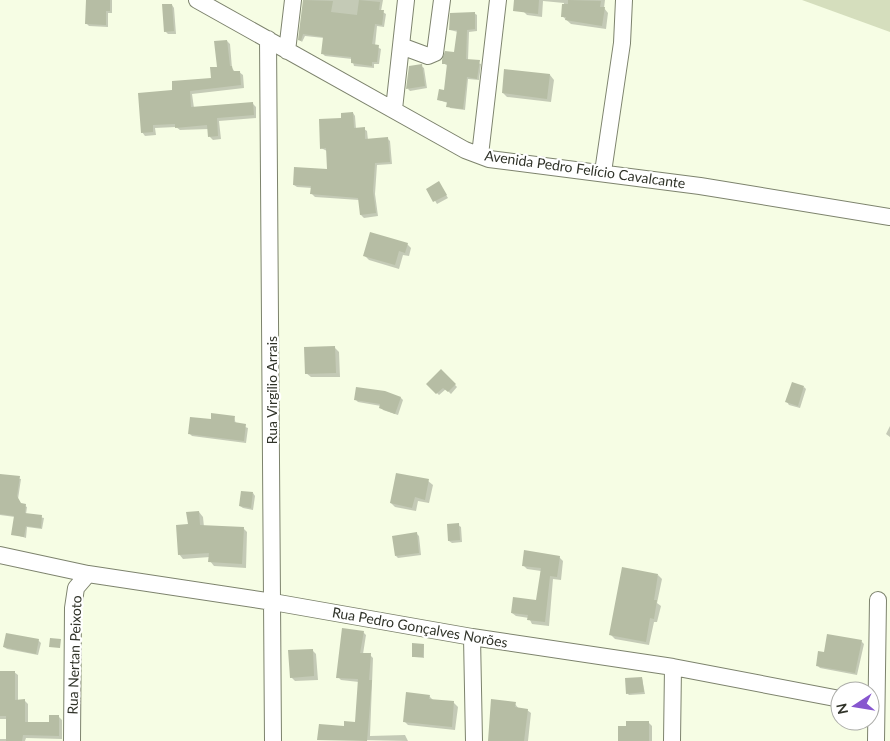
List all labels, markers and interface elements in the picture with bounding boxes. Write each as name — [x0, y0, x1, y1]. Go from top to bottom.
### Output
street label: Avenida Pedro Felício Cavalcante — [483, 146, 687, 192]
street label: Rua Virgilio Arrais — [263, 336, 280, 444]
street label: Rua Nertan Peixoto — [63, 595, 85, 715]
street label: Rua Pedro Gonçalves Norões — [331, 603, 509, 651]
north arrow — [830, 681, 880, 731]
text: N — [832, 702, 851, 716]

